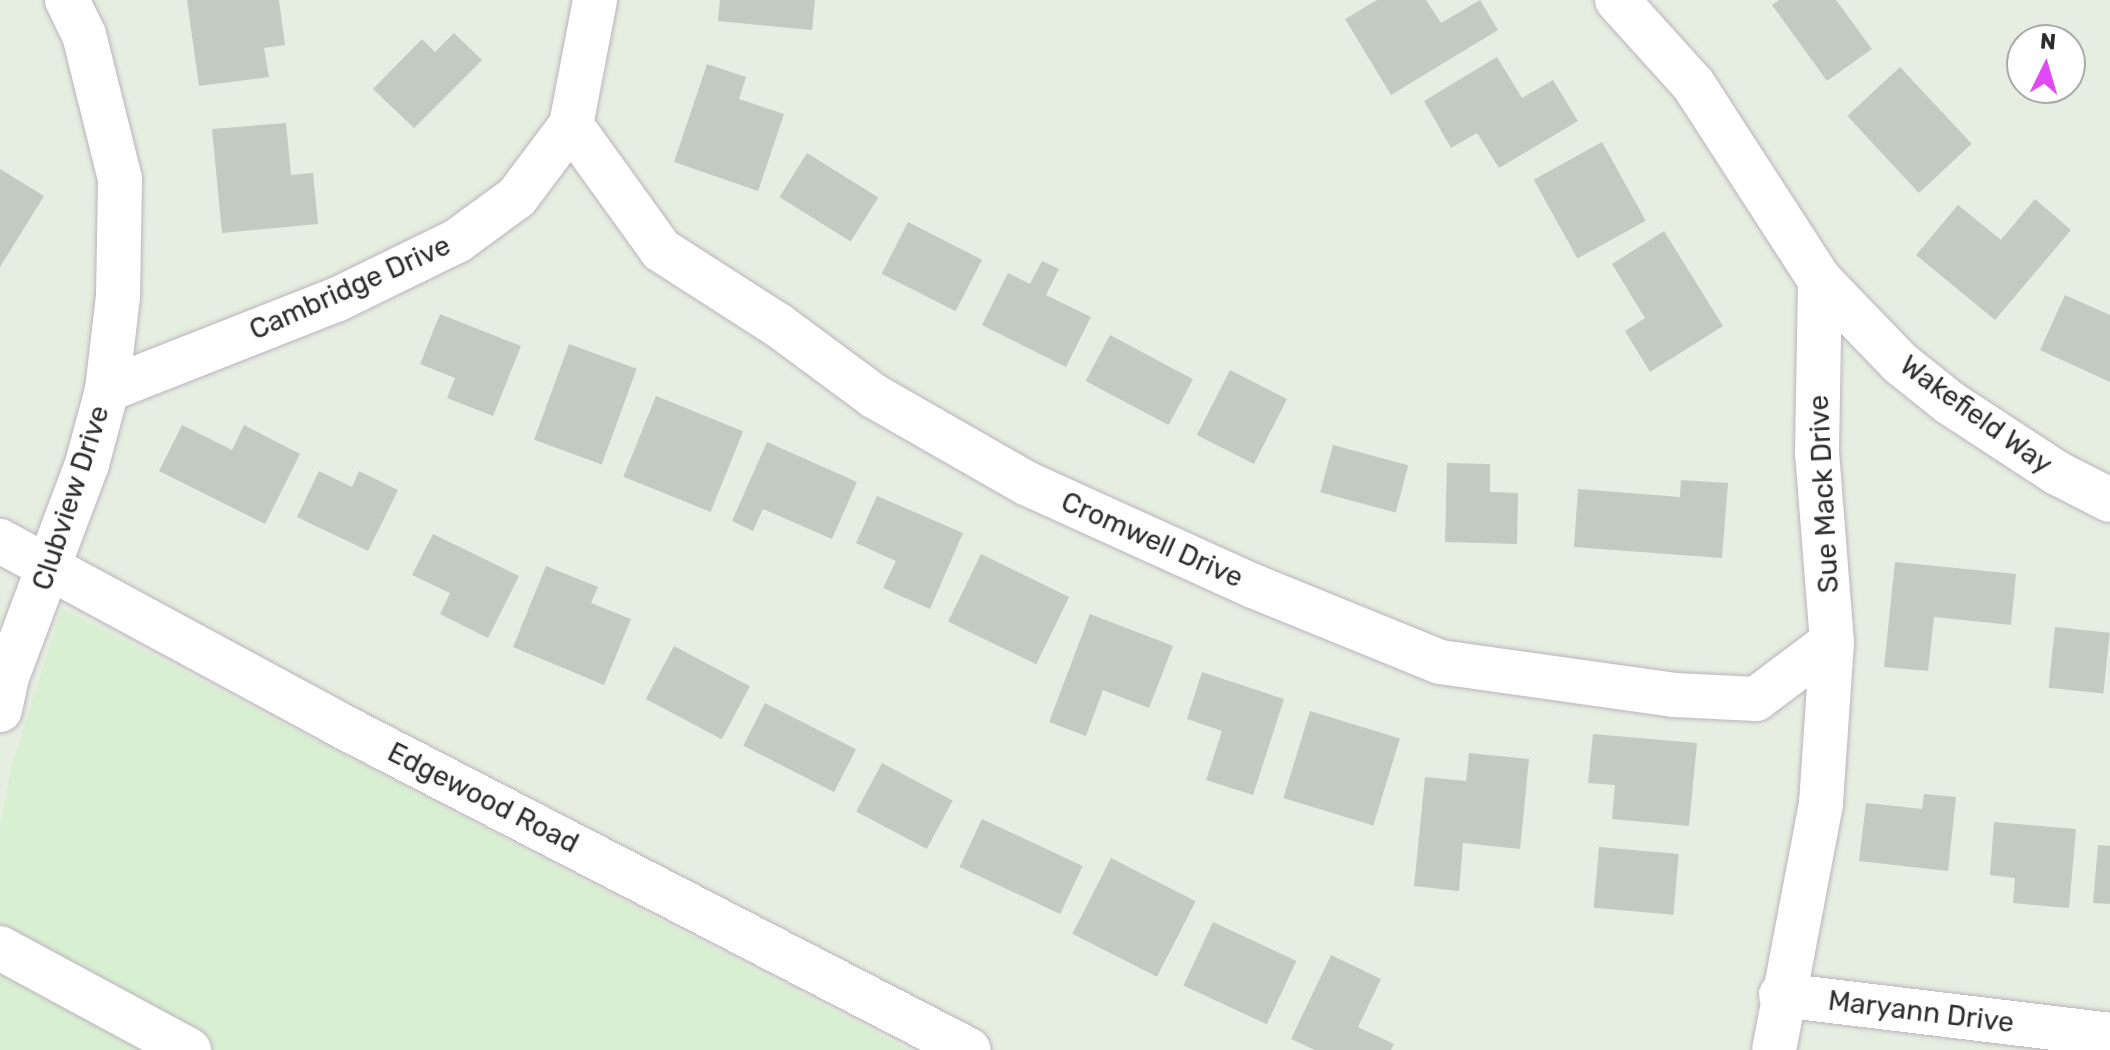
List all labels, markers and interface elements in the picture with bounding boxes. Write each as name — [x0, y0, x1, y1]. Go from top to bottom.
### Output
north arrow — [2006, 24, 2086, 104]
text: N — [2039, 27, 2057, 56]
street label: Cambridge Drive — [244, 229, 456, 347]
street label: Wakefield Way — [1893, 348, 2059, 482]
street label: Sue Mack Drive — [1802, 394, 1846, 594]
street label: Clubview Drive — [25, 401, 117, 595]
street label: Cromwell Drive — [1056, 485, 1248, 595]
street label: Edgewood Road — [382, 735, 584, 861]
street label: Maryann Drive — [1826, 984, 2016, 1040]

